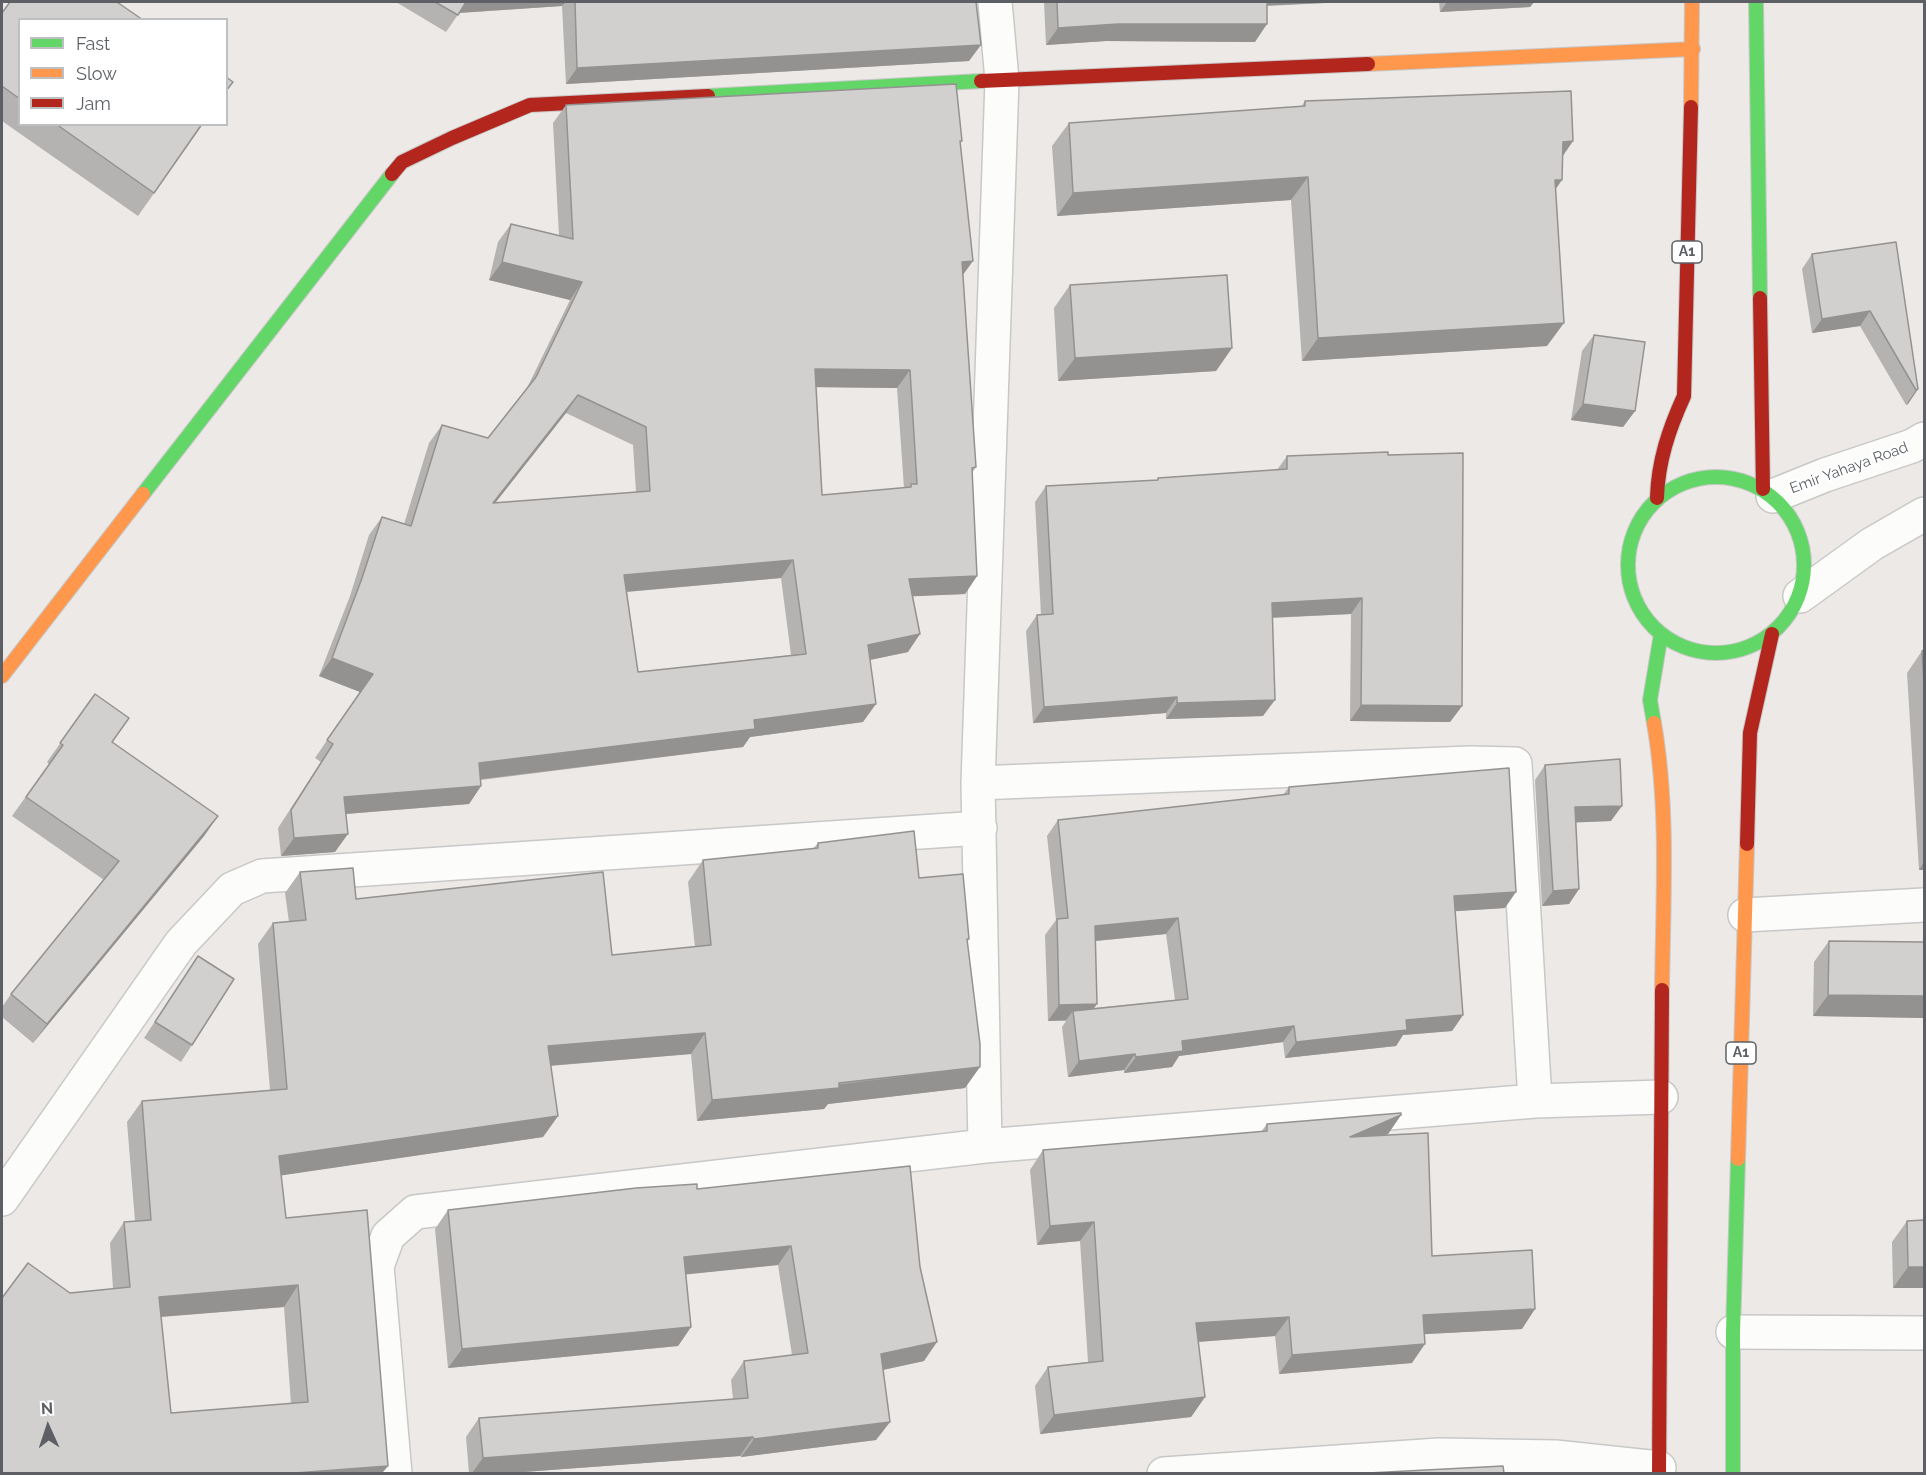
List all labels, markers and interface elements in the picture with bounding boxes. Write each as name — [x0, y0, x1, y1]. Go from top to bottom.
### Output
legend — [18, 18, 228, 126]
text: Fast — [76, 33, 110, 54]
text: Slow — [76, 63, 117, 84]
text: Jam — [76, 93, 111, 114]
road number: A1 — [1672, 241, 1702, 263]
street label: Emir Yahaya Road — [1787, 438, 1911, 498]
road number: A1 — [1726, 1042, 1756, 1064]
north arrow — [18, 1397, 78, 1457]
text: N — [40, 1399, 54, 1418]

